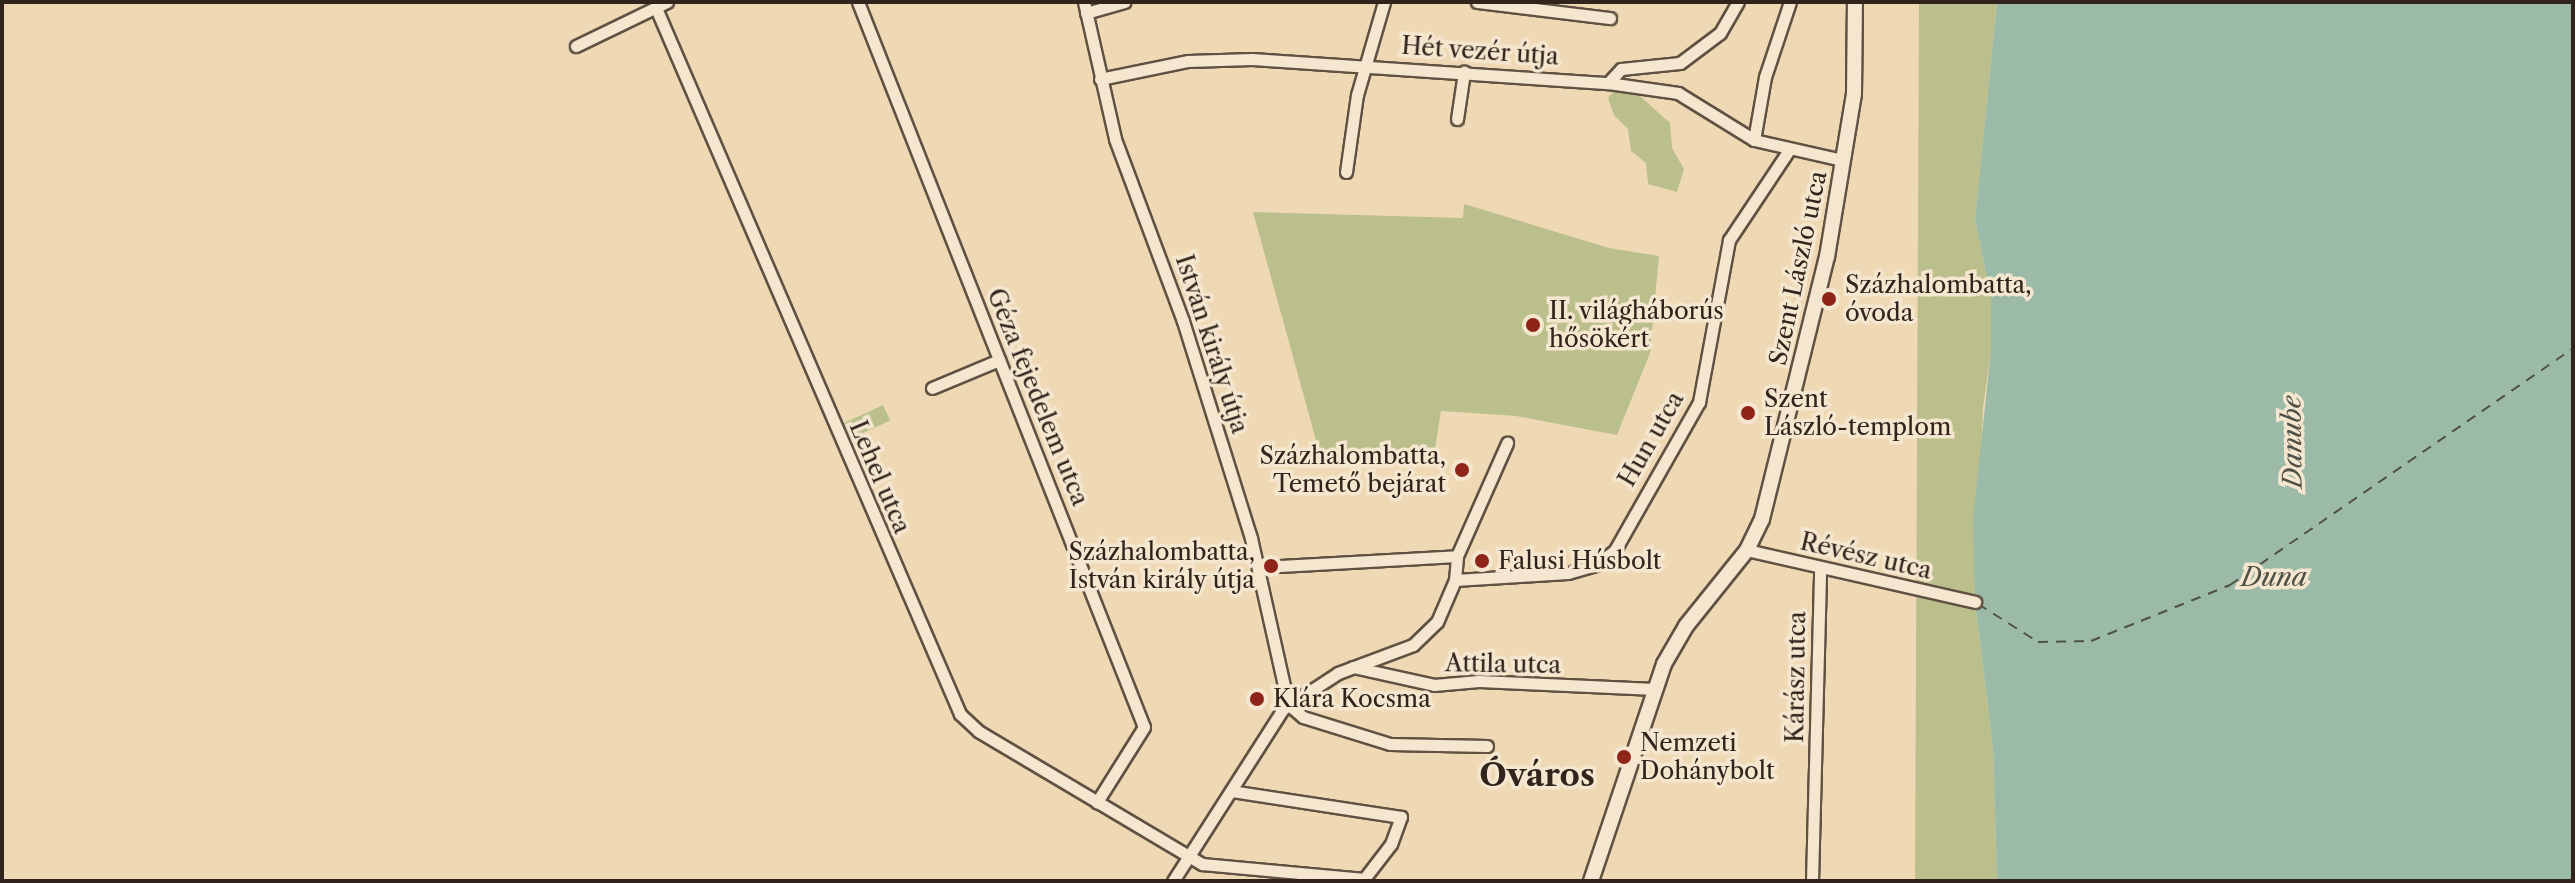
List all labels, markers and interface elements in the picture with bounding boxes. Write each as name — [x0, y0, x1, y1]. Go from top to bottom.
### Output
street label: Hét vezér útja — [1400, 31, 1560, 71]
street label: Szent László utca — [1763, 168, 1833, 368]
street label: István király útja — [1169, 251, 1255, 437]
place label: Százhalombatta, óvoda — [1845, 271, 2032, 327]
street label: Géza fejedelem utca — [981, 284, 1095, 510]
marker: Százhalombatta, óvoda — [1820, 290, 1838, 308]
place label: II. világháborús hősökért — [1549, 297, 1724, 353]
marker: II. világháborús hősökért — [1524, 316, 1542, 334]
place label: Szent László-templom — [1764, 385, 1951, 441]
street label: Hun utca — [1612, 386, 1690, 492]
water label: Danube — [2277, 395, 2309, 489]
marker: Szent László-templom — [1739, 404, 1757, 422]
street label: Lehel utca — [843, 416, 917, 538]
place label: Százhalombatta, Temető bejárat — [1259, 442, 1446, 498]
marker: Százhalombatta, Temető bejárat — [1453, 461, 1471, 479]
street label: Révész utca — [1798, 527, 1934, 585]
place label: Százhalombatta, István király útja — [1068, 538, 1255, 594]
place label: Falusi Húsbolt — [1498, 547, 1661, 575]
marker: Falusi Húsbolt — [1473, 552, 1491, 570]
marker: Százhalombatta, István király útja — [1262, 557, 1280, 575]
water label: Duna — [2241, 562, 2307, 594]
street label: Kárász utca — [1780, 611, 1812, 743]
street label: Attila utca — [1445, 649, 1561, 679]
place label: Klára Kocsma — [1273, 685, 1431, 713]
marker: Klára Kocsma — [1248, 690, 1266, 708]
place label: Nemzeti Dohánybolt — [1640, 729, 1774, 785]
marker: Nemzeti Dohánybolt — [1615, 748, 1633, 766]
district label: Óváros — [1479, 756, 1595, 794]

